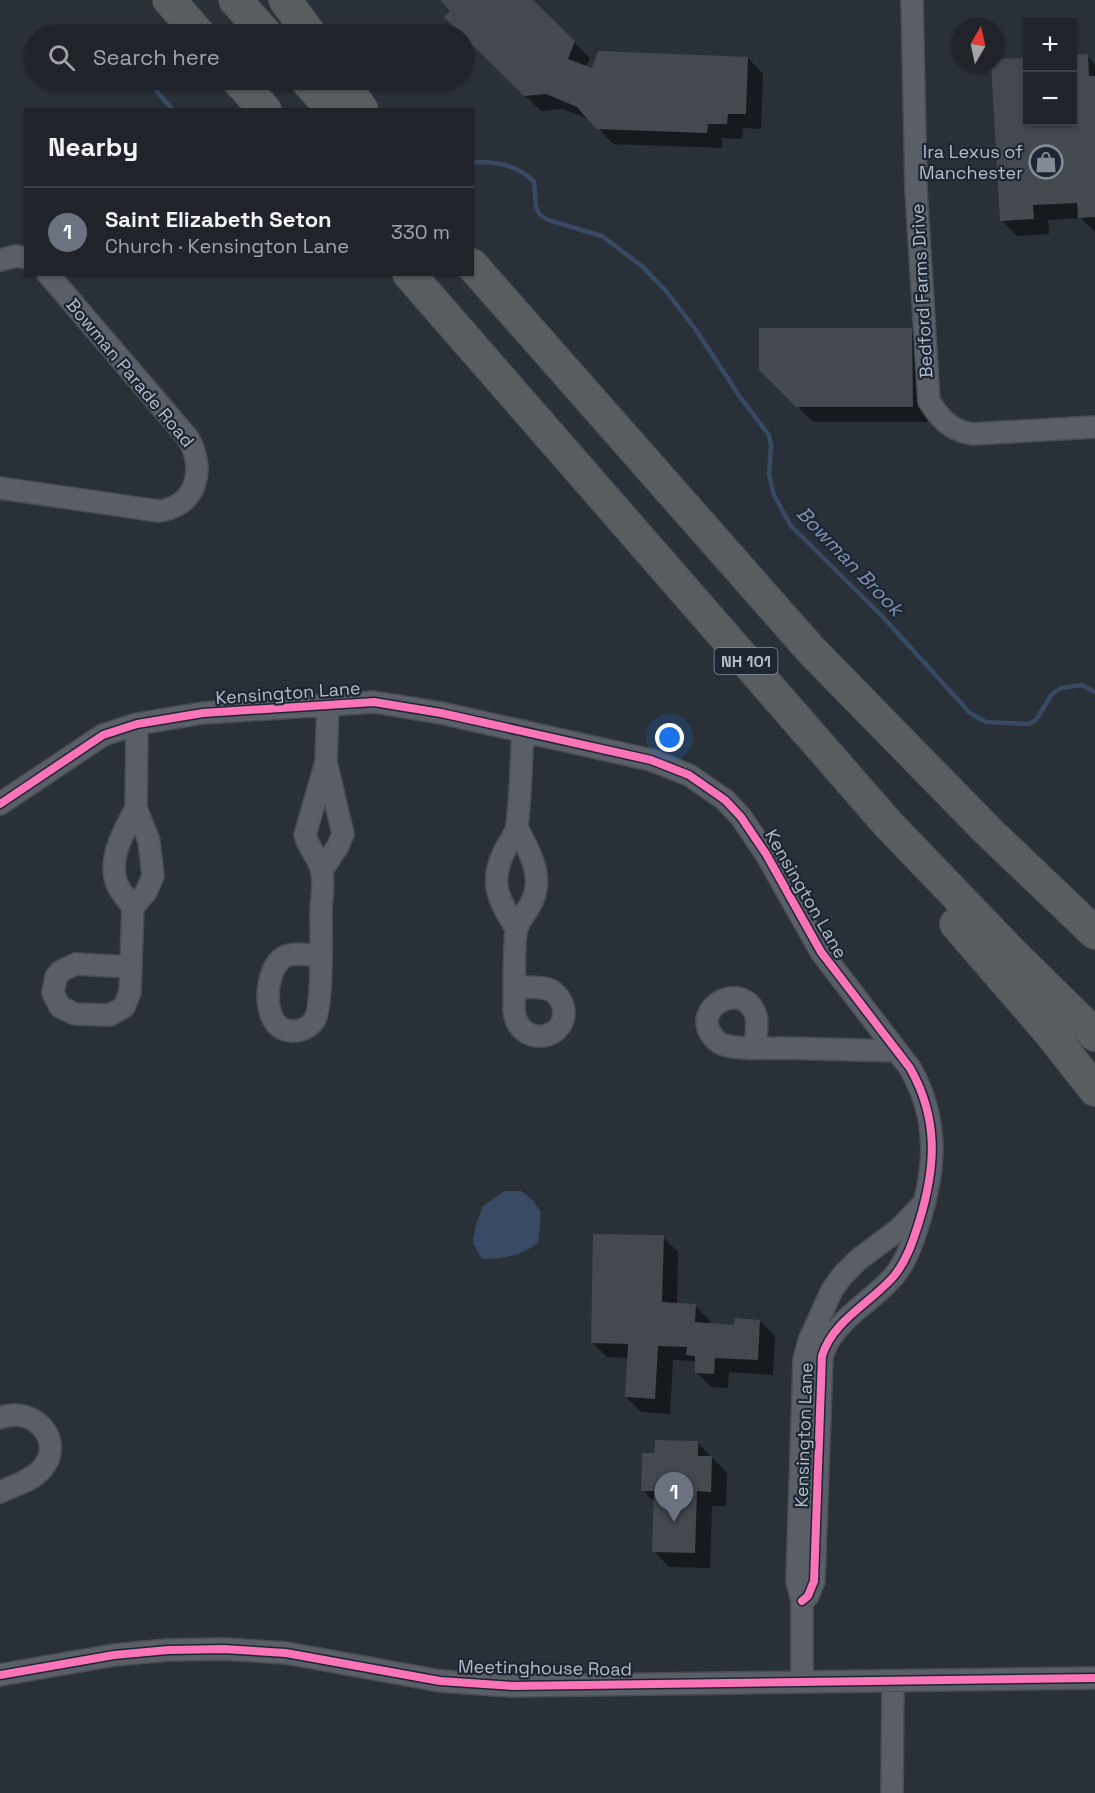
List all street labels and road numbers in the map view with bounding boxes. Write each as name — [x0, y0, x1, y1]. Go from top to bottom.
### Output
street label: Bedford Farms Drive — [905, 203, 938, 379]
street label: Bowman Parade Road — [61, 294, 199, 452]
road number: NH 101 — [714, 648, 777, 674]
street label: Kensington Lane — [215, 676, 361, 709]
street label: Kensington Lane — [760, 825, 853, 962]
street label: Kensington Lane — [789, 1362, 818, 1508]
street label: Meetinghouse Road — [458, 1654, 632, 1681]

